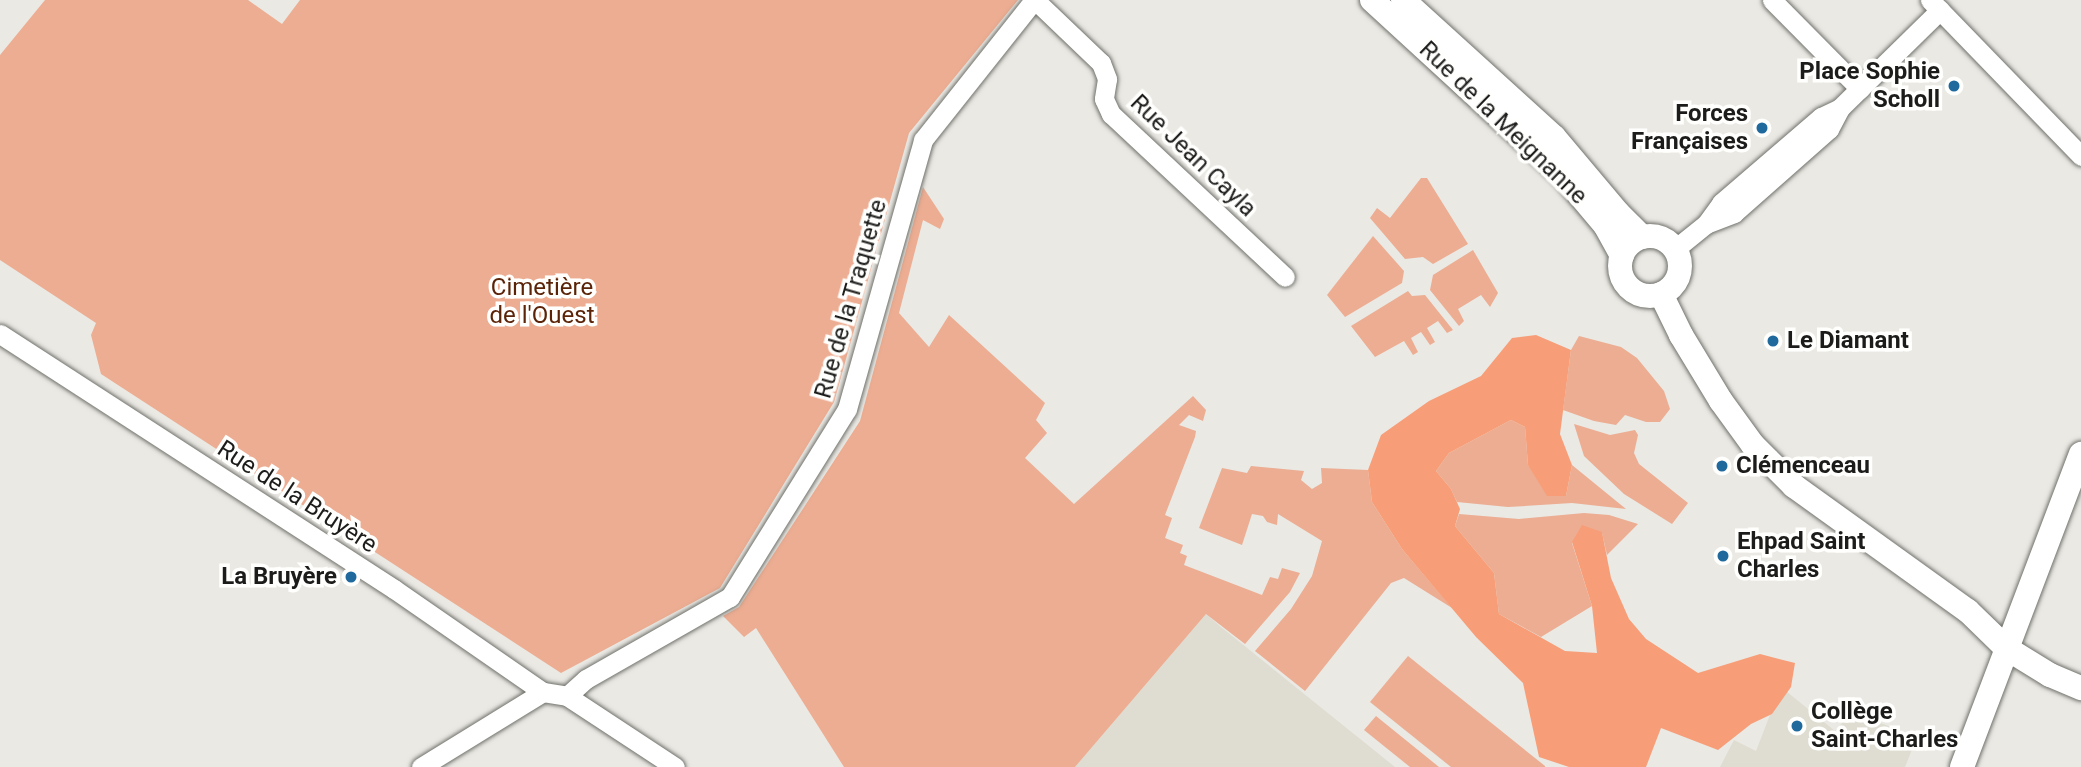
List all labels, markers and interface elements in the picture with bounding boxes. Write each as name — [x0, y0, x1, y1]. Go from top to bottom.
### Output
street label: Rue de la Meignanne — [1413, 35, 1593, 211]
place label: Place Sophie Scholl — [1799, 58, 1940, 114]
marker: Place Sophie Scholl — [1946, 78, 1962, 94]
street label: Rue Jean Cayla — [1124, 89, 1262, 223]
place label: Forces Françaises — [1631, 100, 1748, 156]
marker: Forces Françaises — [1754, 120, 1770, 136]
street label: Rue de la Traquette — [809, 196, 893, 402]
park label: Cimetière de l'Ouest — [490, 274, 594, 330]
place label: Le Diamant — [1787, 327, 1909, 355]
marker: Le Diamant — [1765, 333, 1781, 349]
street label: Rue de la Bruyère — [212, 435, 382, 559]
place label: Clémenceau — [1736, 452, 1870, 480]
marker: Clémenceau — [1714, 458, 1730, 474]
place label: Ehpad Saint Charles — [1737, 528, 1865, 584]
marker: Ehpad Saint Charles — [1715, 548, 1731, 564]
place label: La Bruyère — [221, 563, 337, 591]
marker: La Bruyère — [343, 569, 359, 585]
place label: Collège Saint-Charles — [1811, 698, 1958, 754]
marker: Collège Saint-Charles — [1789, 718, 1805, 734]

